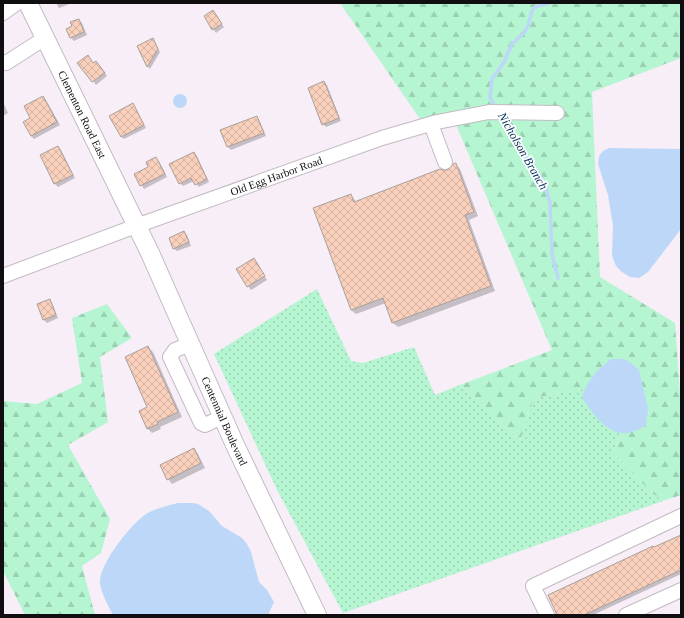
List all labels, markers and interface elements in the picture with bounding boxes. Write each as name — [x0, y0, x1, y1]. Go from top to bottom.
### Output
street label: Clementon Road East — [56, 69, 109, 160]
water label: Nicholson Branch — [495, 109, 551, 192]
street label: Old Egg Harbor Road — [229, 154, 324, 198]
street label: Centennial Boulevard — [199, 375, 250, 468]

